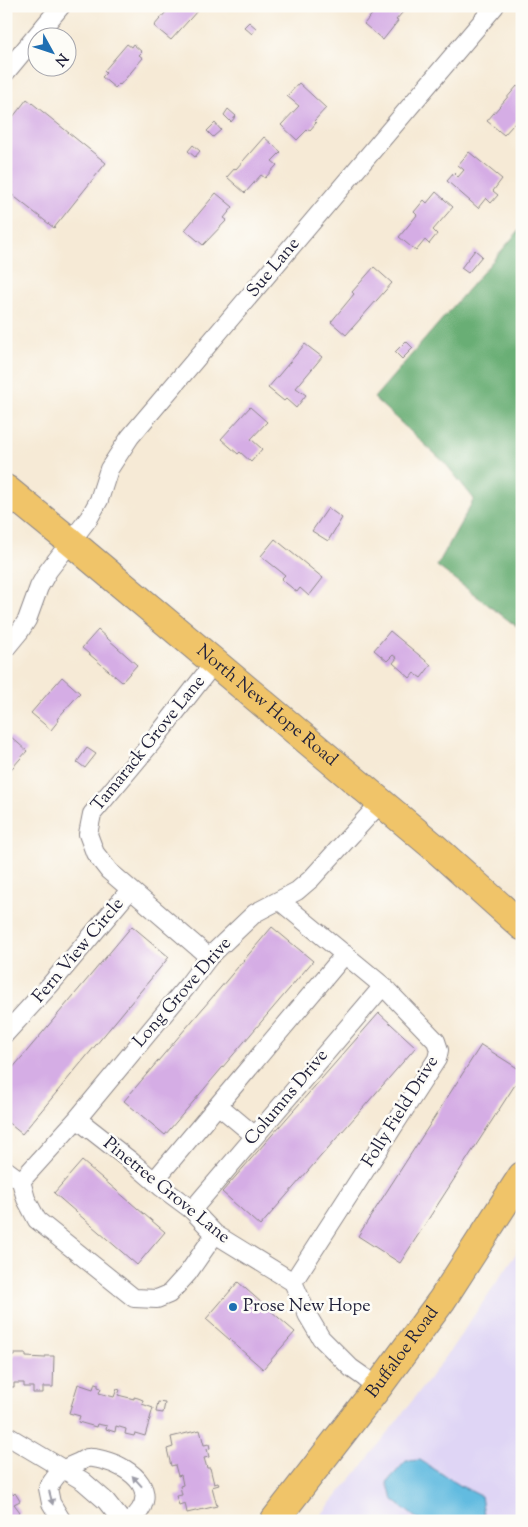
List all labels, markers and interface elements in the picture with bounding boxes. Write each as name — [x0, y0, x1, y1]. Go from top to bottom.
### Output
north arrow — [28, 28, 78, 78]
text: N — [49, 48, 72, 70]
street label: Sue Lane — [241, 232, 307, 304]
street label: North New Hope Road — [190, 639, 343, 773]
street label: Tamarack Grove Lane — [86, 670, 212, 818]
street label: Fern View Circle — [27, 893, 131, 1009]
street label: Long Grove Drive — [128, 932, 238, 1054]
street label: Columns Drive — [239, 1044, 335, 1152]
street label: Folly Field Drive — [356, 1051, 446, 1173]
street label: Pinetree Grove Lane — [97, 1131, 235, 1251]
place label: Prose New Hope — [243, 1294, 371, 1320]
marker: Prose New Hope — [227, 1301, 239, 1313]
street label: Buffaloe Road — [360, 1302, 446, 1404]
one-way arrow — [131, 1475, 143, 1487]
one-way arrow — [47, 1490, 55, 1505]

